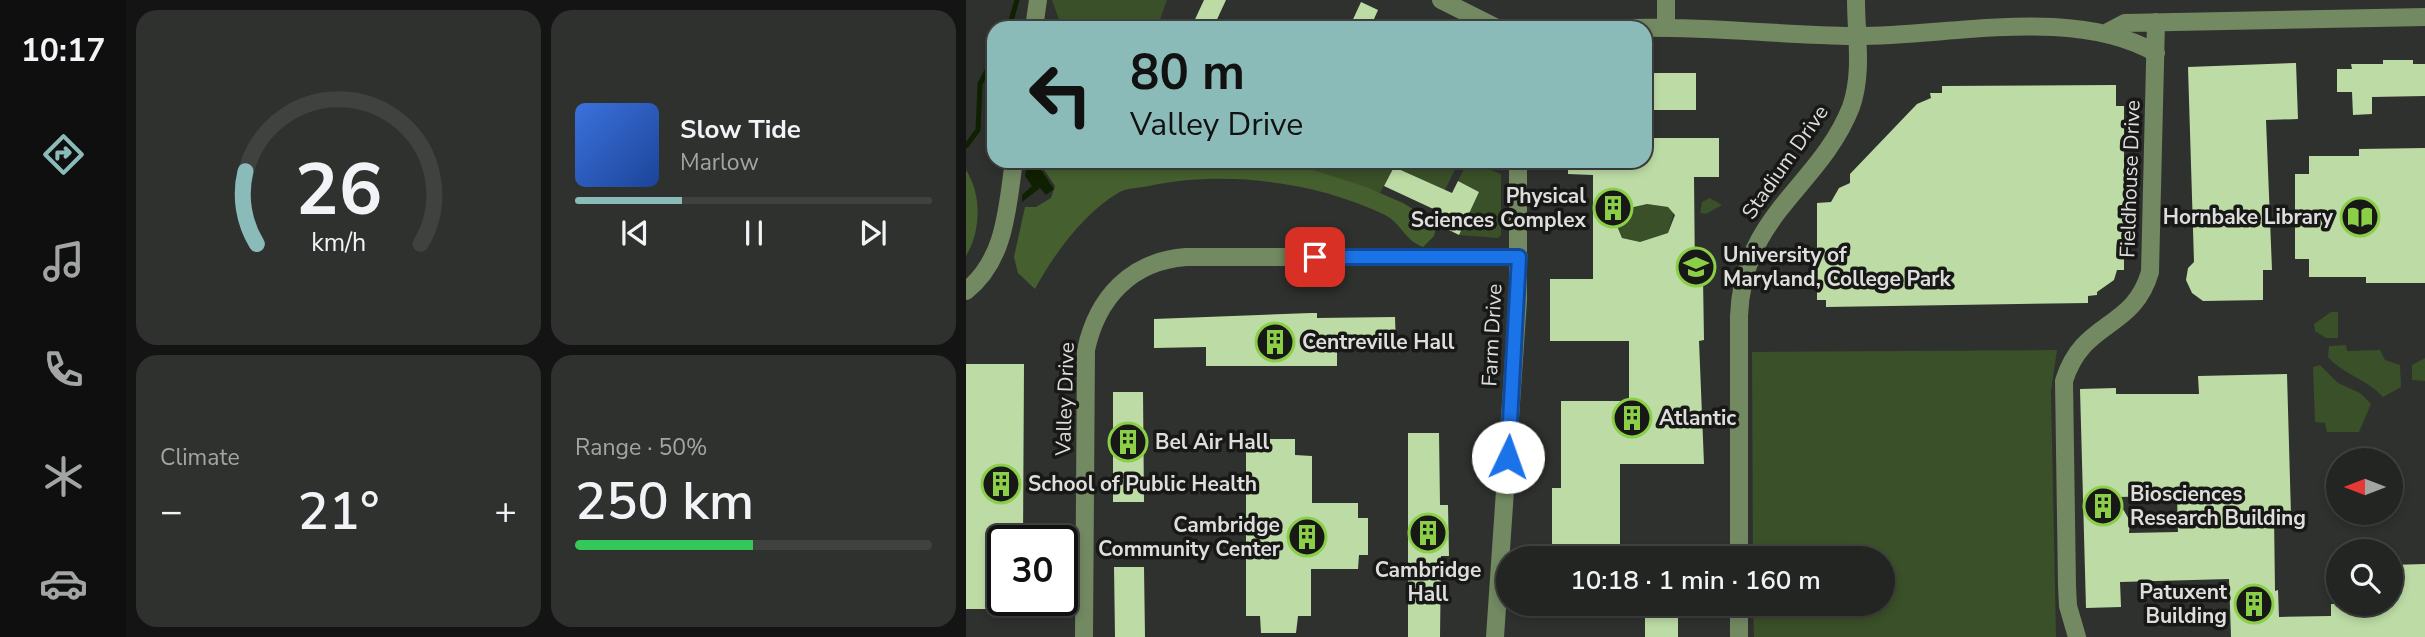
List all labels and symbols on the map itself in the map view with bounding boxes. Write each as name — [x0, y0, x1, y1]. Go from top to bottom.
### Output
street label: Stadium Drive — [1735, 99, 1835, 225]
street label: Fieldhouse Drive — [2113, 100, 2147, 258]
place label: Physical Sciences Complex — [1411, 182, 1587, 234]
building icon: Physical Sciences Complex — [1592, 187, 1634, 229]
library icon: Hornbake Library — [2339, 196, 2381, 238]
place label: Hornbake Library — [2163, 203, 2334, 231]
pin — [1285, 227, 1345, 287]
place label: University of Maryland, College Park — [1723, 241, 1952, 293]
school or university icon: University of Maryland, College Park — [1675, 246, 1717, 288]
street label: Farm Drive — [1475, 283, 1509, 387]
building icon: Centreville Hall — [1254, 321, 1296, 363]
place label: Centreville Hall — [1302, 328, 1455, 356]
street label: Valley Drive — [1049, 342, 1081, 457]
building icon: Atlantic — [1611, 397, 1653, 439]
place label: Atlantic — [1659, 404, 1736, 432]
position arrow — [1471, 420, 1545, 494]
building icon: Bel Air Hall — [1107, 421, 1149, 463]
place label: Bel Air Hall — [1155, 428, 1269, 456]
north arrow — [2326, 448, 2403, 525]
building icon: School of Public Health — [980, 463, 1022, 505]
place label: School of Public Health — [1028, 470, 1257, 498]
place label: Biosciences Research Building — [2130, 480, 2306, 532]
building icon: Biosciences Research Building — [2082, 485, 2124, 527]
place label: Cambridge Community Center — [1098, 511, 1281, 563]
building icon: Cambridge Hall — [1407, 512, 1449, 554]
building icon: Cambridge Community Center — [1286, 516, 1328, 558]
speed limit sign: 30 — [987, 525, 1078, 616]
place label: Cambridge Hall — [1375, 556, 1481, 608]
place label: Patuxent Building — [2139, 578, 2228, 630]
building icon: Patuxent Building — [2233, 583, 2275, 625]

